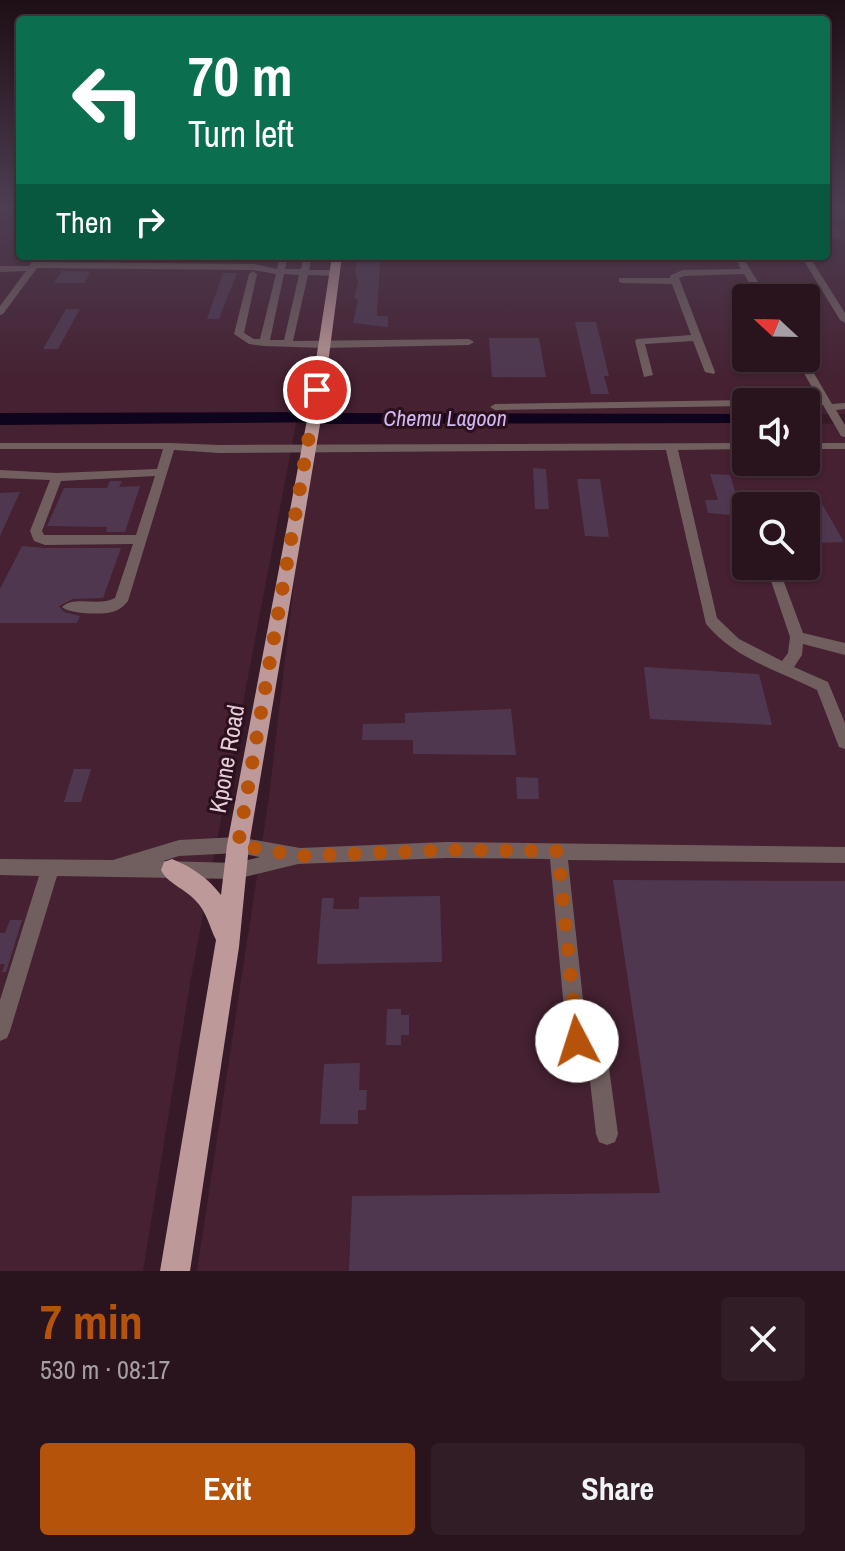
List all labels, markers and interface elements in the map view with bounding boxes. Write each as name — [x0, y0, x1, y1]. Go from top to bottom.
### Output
text: 70 m — [188, 38, 293, 113]
icon: left — [56, 48, 160, 152]
text: Turn left — [188, 110, 294, 158]
icon: right — [128, 200, 172, 244]
text: Then — [56, 202, 112, 242]
north arrow — [732, 284, 820, 372]
map controls — [732, 284, 820, 580]
pin — [283, 356, 351, 424]
icon: arrive — [295, 368, 339, 412]
button: sound — [732, 388, 820, 476]
water label: Chemu Lagoon — [383, 403, 507, 433]
button: search — [732, 492, 820, 580]
street label: Kpone Road — [201, 702, 251, 815]
position arrow — [535, 999, 619, 1083]
text: 7 min — [40, 1289, 143, 1354]
button: close — [721, 1297, 805, 1381]
text: 530 m · 08:17 — [40, 1352, 170, 1387]
button: Exit — [40, 1443, 415, 1535]
button: Share — [431, 1443, 805, 1535]

